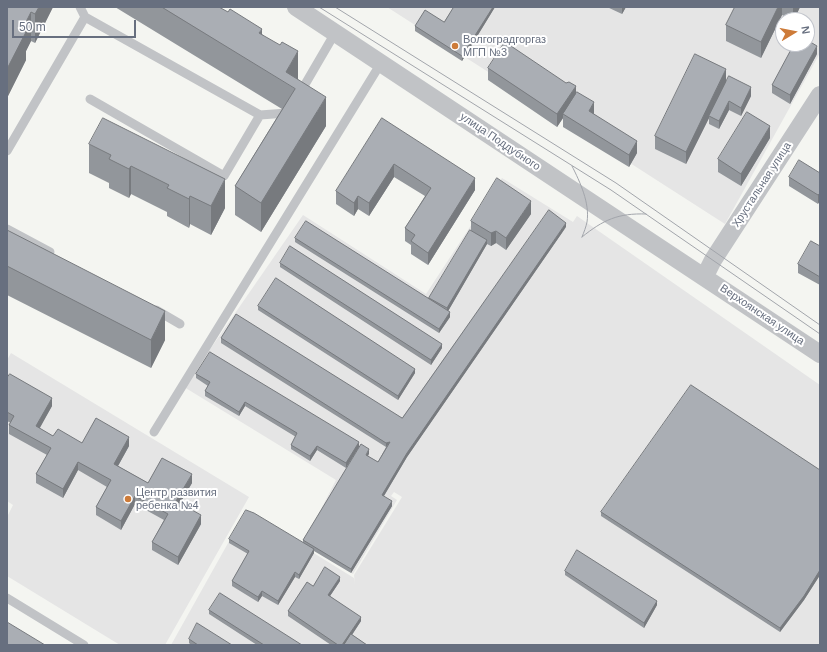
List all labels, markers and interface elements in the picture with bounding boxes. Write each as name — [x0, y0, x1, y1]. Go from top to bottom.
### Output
scale bar — [14, 12, 138, 38]
north arrow — [775, 12, 815, 52]
text: 50 m — [19, 20, 46, 34]
text: N — [799, 25, 812, 35]
place label: Волгоградгоргаз МГП №3 — [463, 33, 546, 59]
marker: Волгоградгоргаз МГП №3 — [450, 41, 460, 51]
street label: улица Поддубного — [457, 110, 543, 174]
street label: Хрустальная улица — [730, 140, 794, 230]
street label: Верхоянская улица — [717, 282, 807, 348]
place label: Центр развития ребенка №4 — [136, 486, 217, 512]
marker: Центр развития ребенка №4 — [123, 494, 133, 504]

